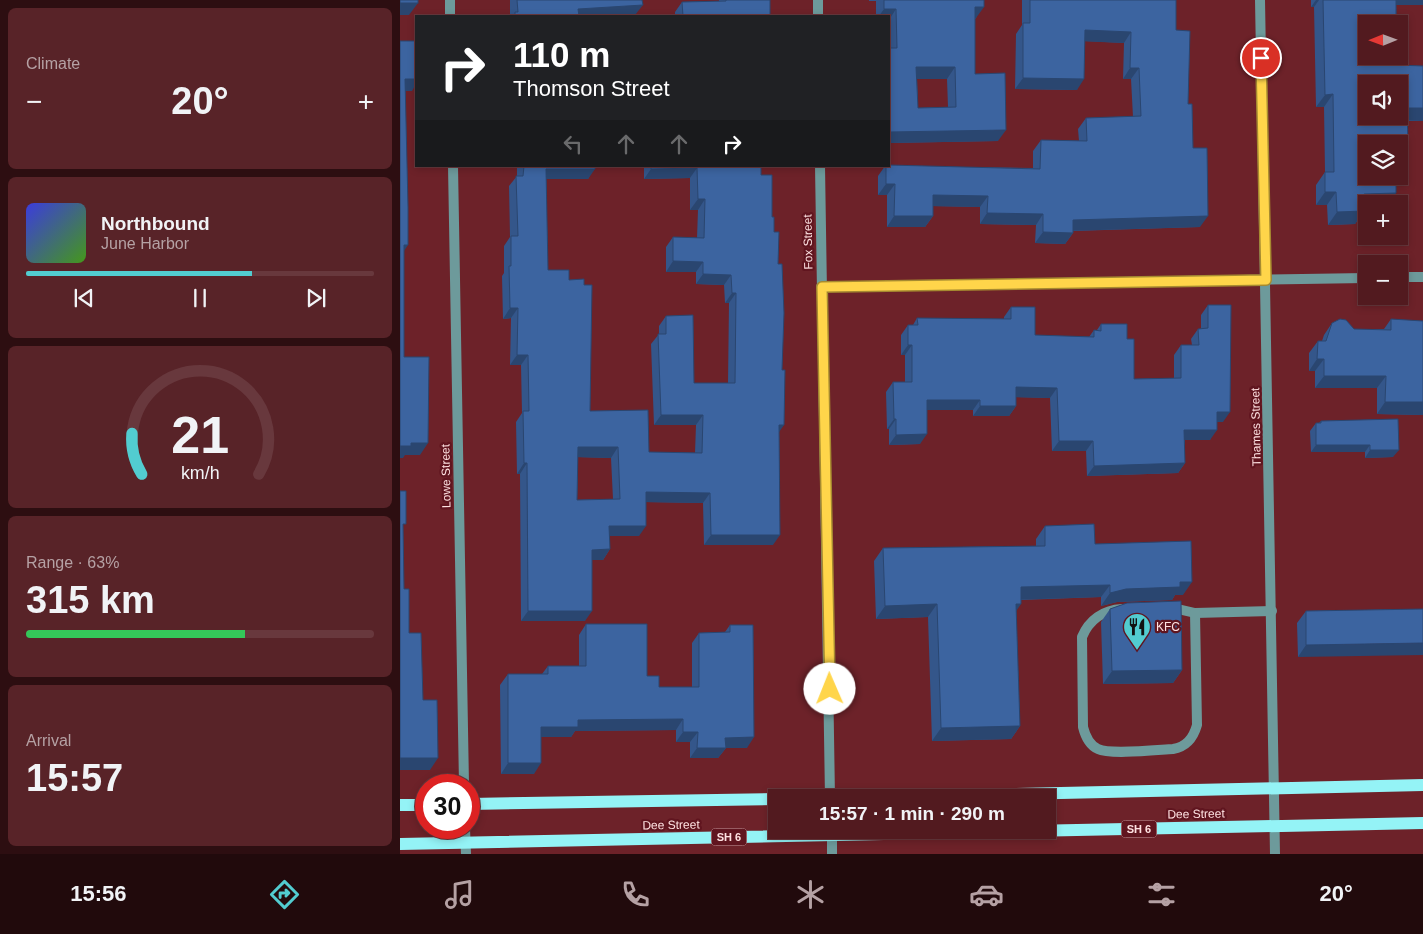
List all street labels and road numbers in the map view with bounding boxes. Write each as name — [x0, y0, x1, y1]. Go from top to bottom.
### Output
street label: Fox Street — [801, 214, 815, 270]
street label: Thames Street — [1248, 387, 1264, 466]
street label: Lowe Street — [438, 443, 454, 508]
street label: Dee Street — [1167, 806, 1225, 821]
street label: Dee Street — [642, 817, 700, 832]
road number: SH 6 — [1122, 821, 1156, 838]
road number: SH 6 — [712, 829, 746, 846]

